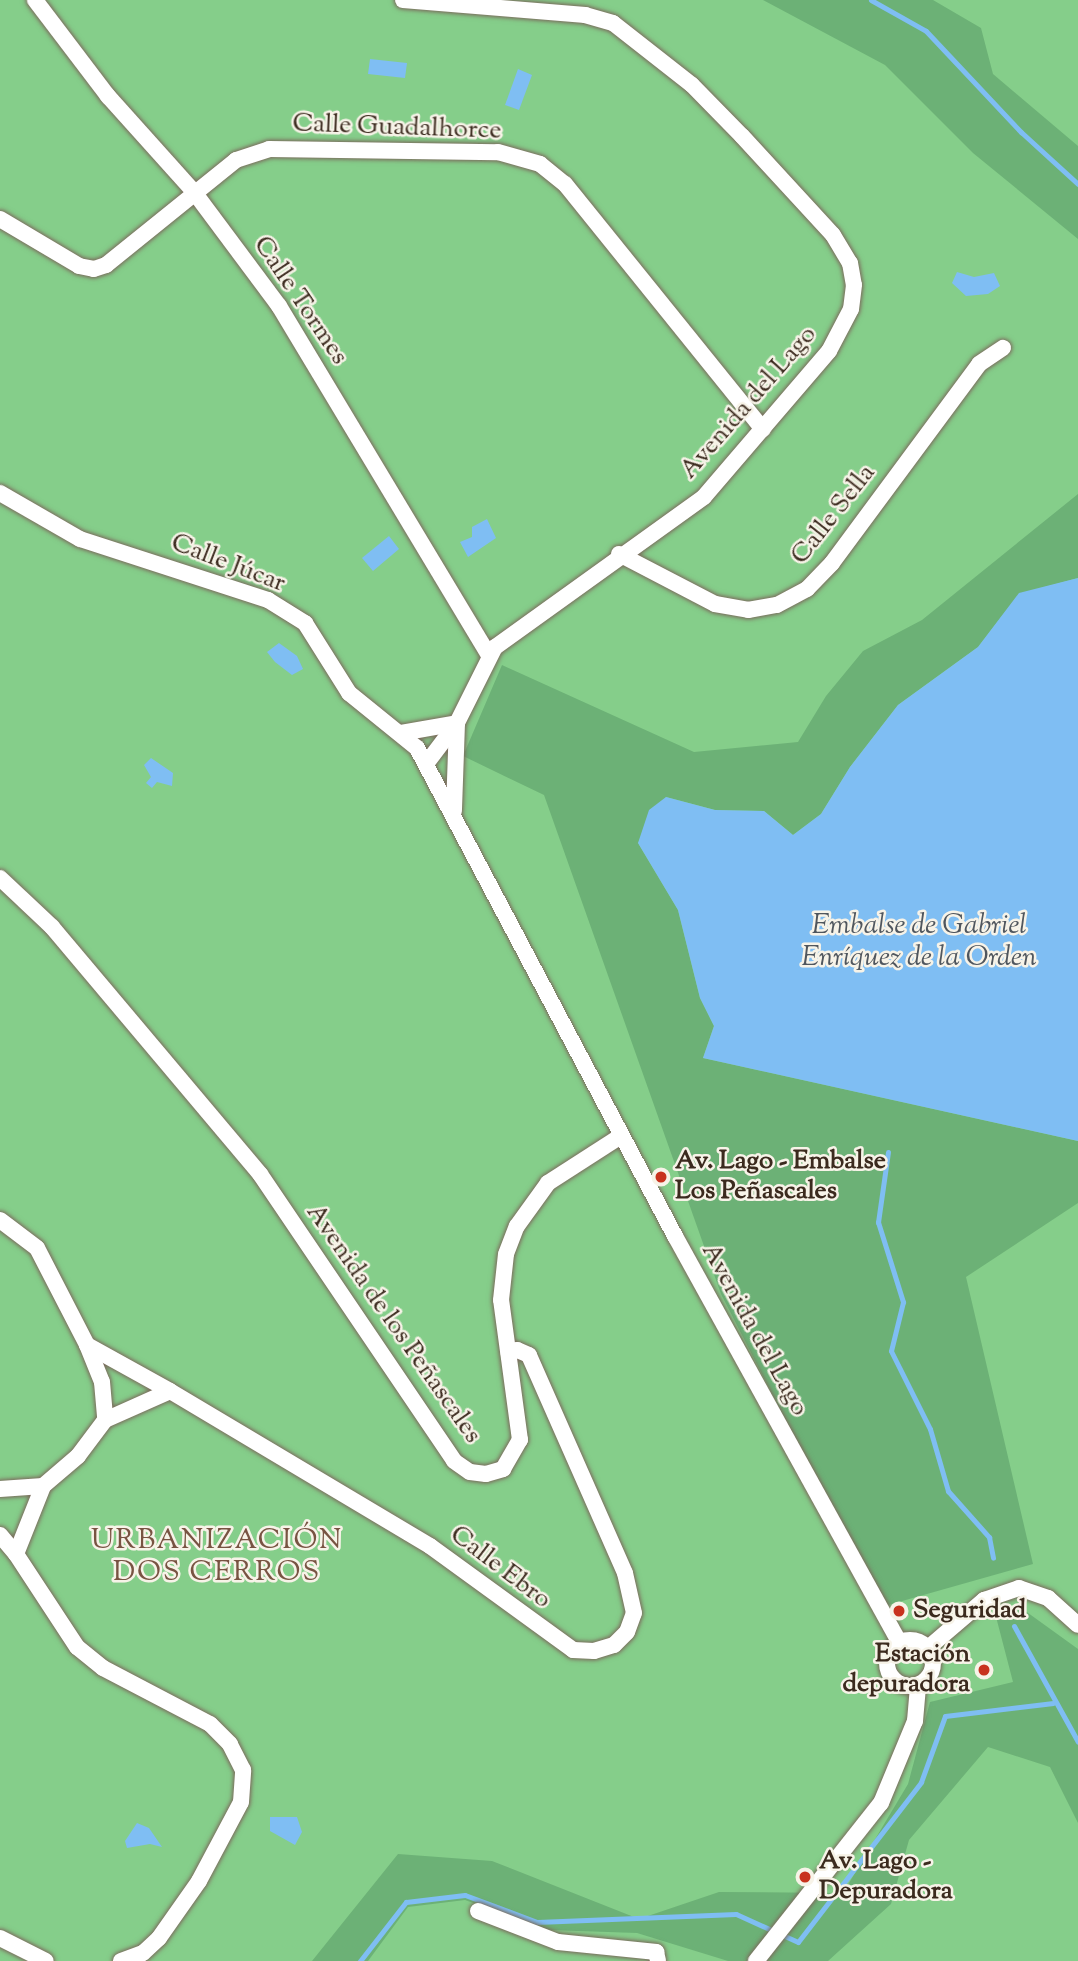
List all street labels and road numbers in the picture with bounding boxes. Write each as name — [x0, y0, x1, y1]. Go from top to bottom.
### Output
street label: Calle Guadalhorce — [292, 109, 502, 147]
street label: Calle Tormes — [246, 231, 354, 371]
street label: Avenida del Lago — [674, 320, 824, 486]
street label: Calle Sella — [785, 459, 883, 571]
street label: Calle Júcar — [166, 528, 290, 600]
street label: Avenida de los Peñascales — [299, 1198, 487, 1450]
street label: Avenida del Lago — [694, 1238, 814, 1422]
street label: Calle Ebro — [443, 1520, 557, 1616]

